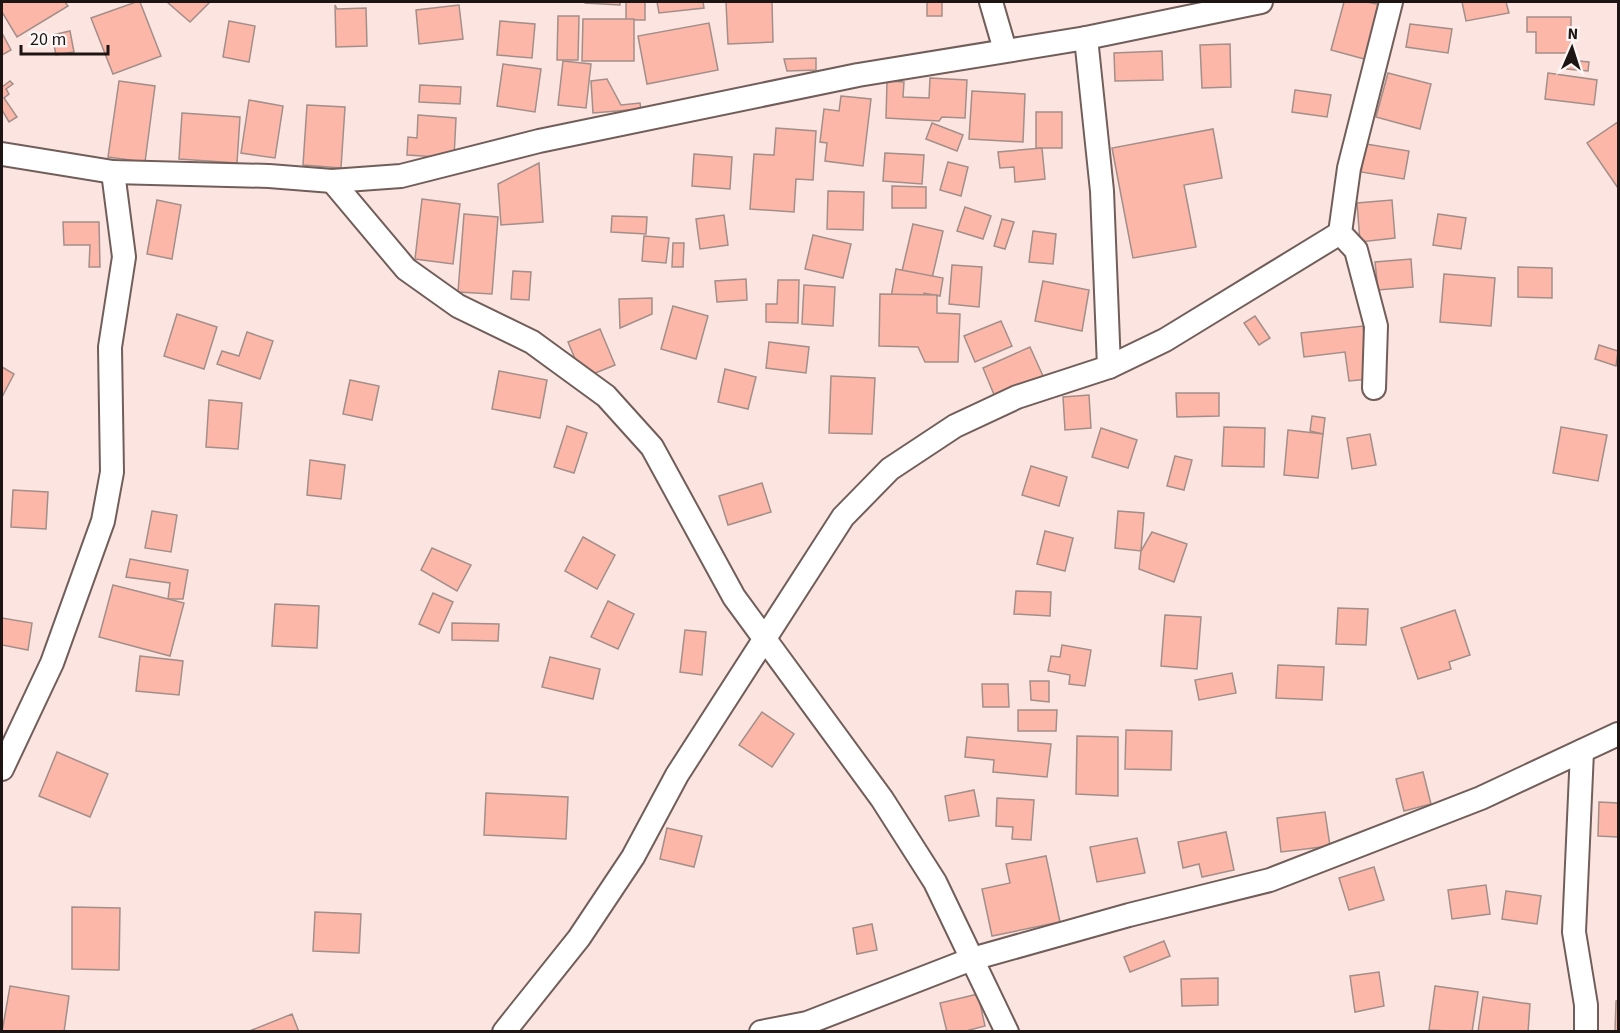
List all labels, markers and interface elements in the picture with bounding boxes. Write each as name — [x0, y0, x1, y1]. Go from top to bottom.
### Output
scale bar — [21, 18, 108, 56]
north arrow — [1542, 18, 1602, 78]
text: N — [1567, 23, 1579, 45]
text: 20 m — [30, 27, 66, 52]

